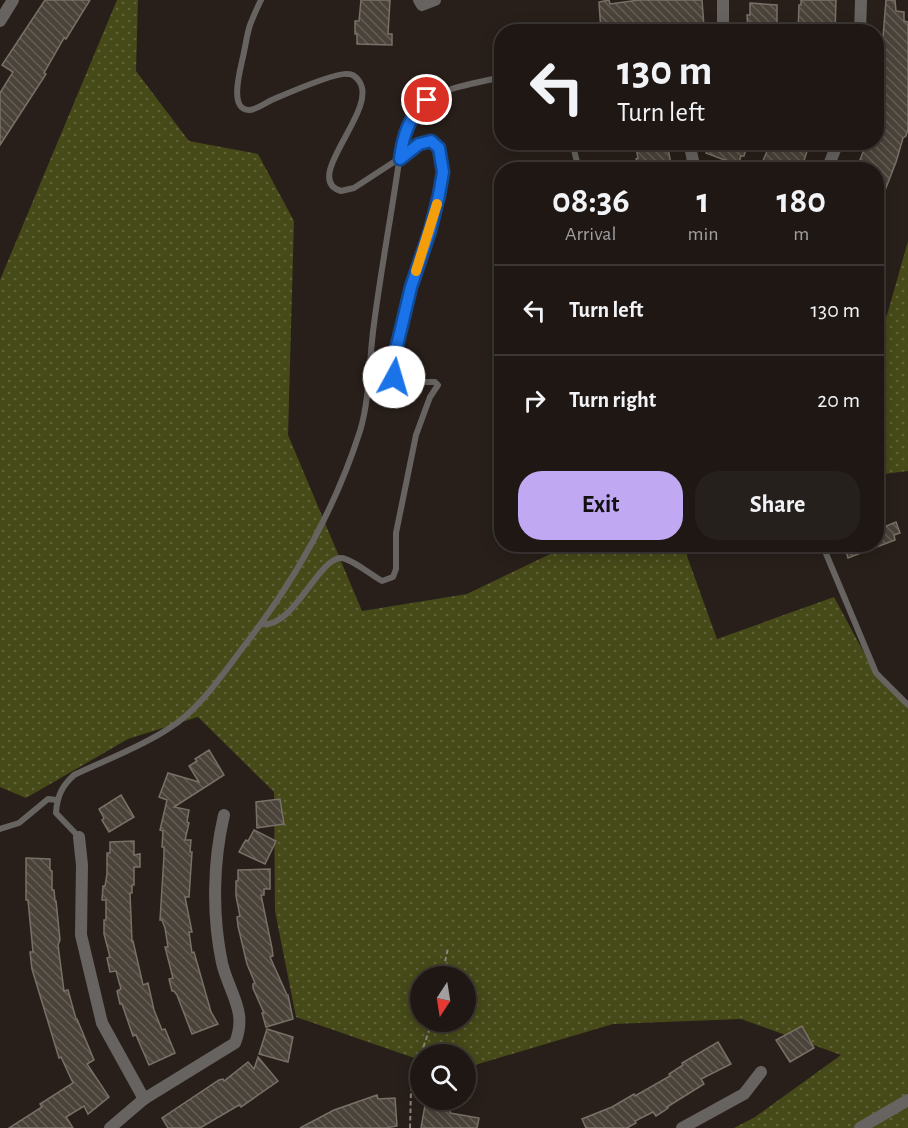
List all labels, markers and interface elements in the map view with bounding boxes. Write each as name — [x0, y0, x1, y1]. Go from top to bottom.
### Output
icon: left — [518, 48, 596, 126]
text: 130 m — [617, 50, 712, 92]
pin — [401, 74, 452, 125]
icon: arrive — [410, 83, 443, 116]
text: Turn left — [617, 99, 705, 126]
text: 08:36 — [552, 183, 630, 219]
text: 1 — [697, 183, 710, 219]
text: 180 — [777, 183, 826, 219]
text: Arrival — [565, 224, 616, 244]
text: min — [688, 224, 719, 244]
text: m — [793, 224, 809, 244]
icon: left — [518, 294, 551, 327]
text: Turn left — [569, 299, 643, 321]
text: 130 m — [811, 299, 860, 321]
position arrow — [362, 345, 426, 409]
icon: right — [518, 384, 551, 417]
text: Turn right — [569, 389, 656, 411]
text: 20 m — [817, 389, 860, 411]
button: Exit — [518, 471, 683, 540]
button: Share — [695, 471, 860, 540]
north arrow — [410, 966, 476, 1032]
map controls — [410, 966, 476, 1110]
button: search — [410, 1044, 476, 1110]

